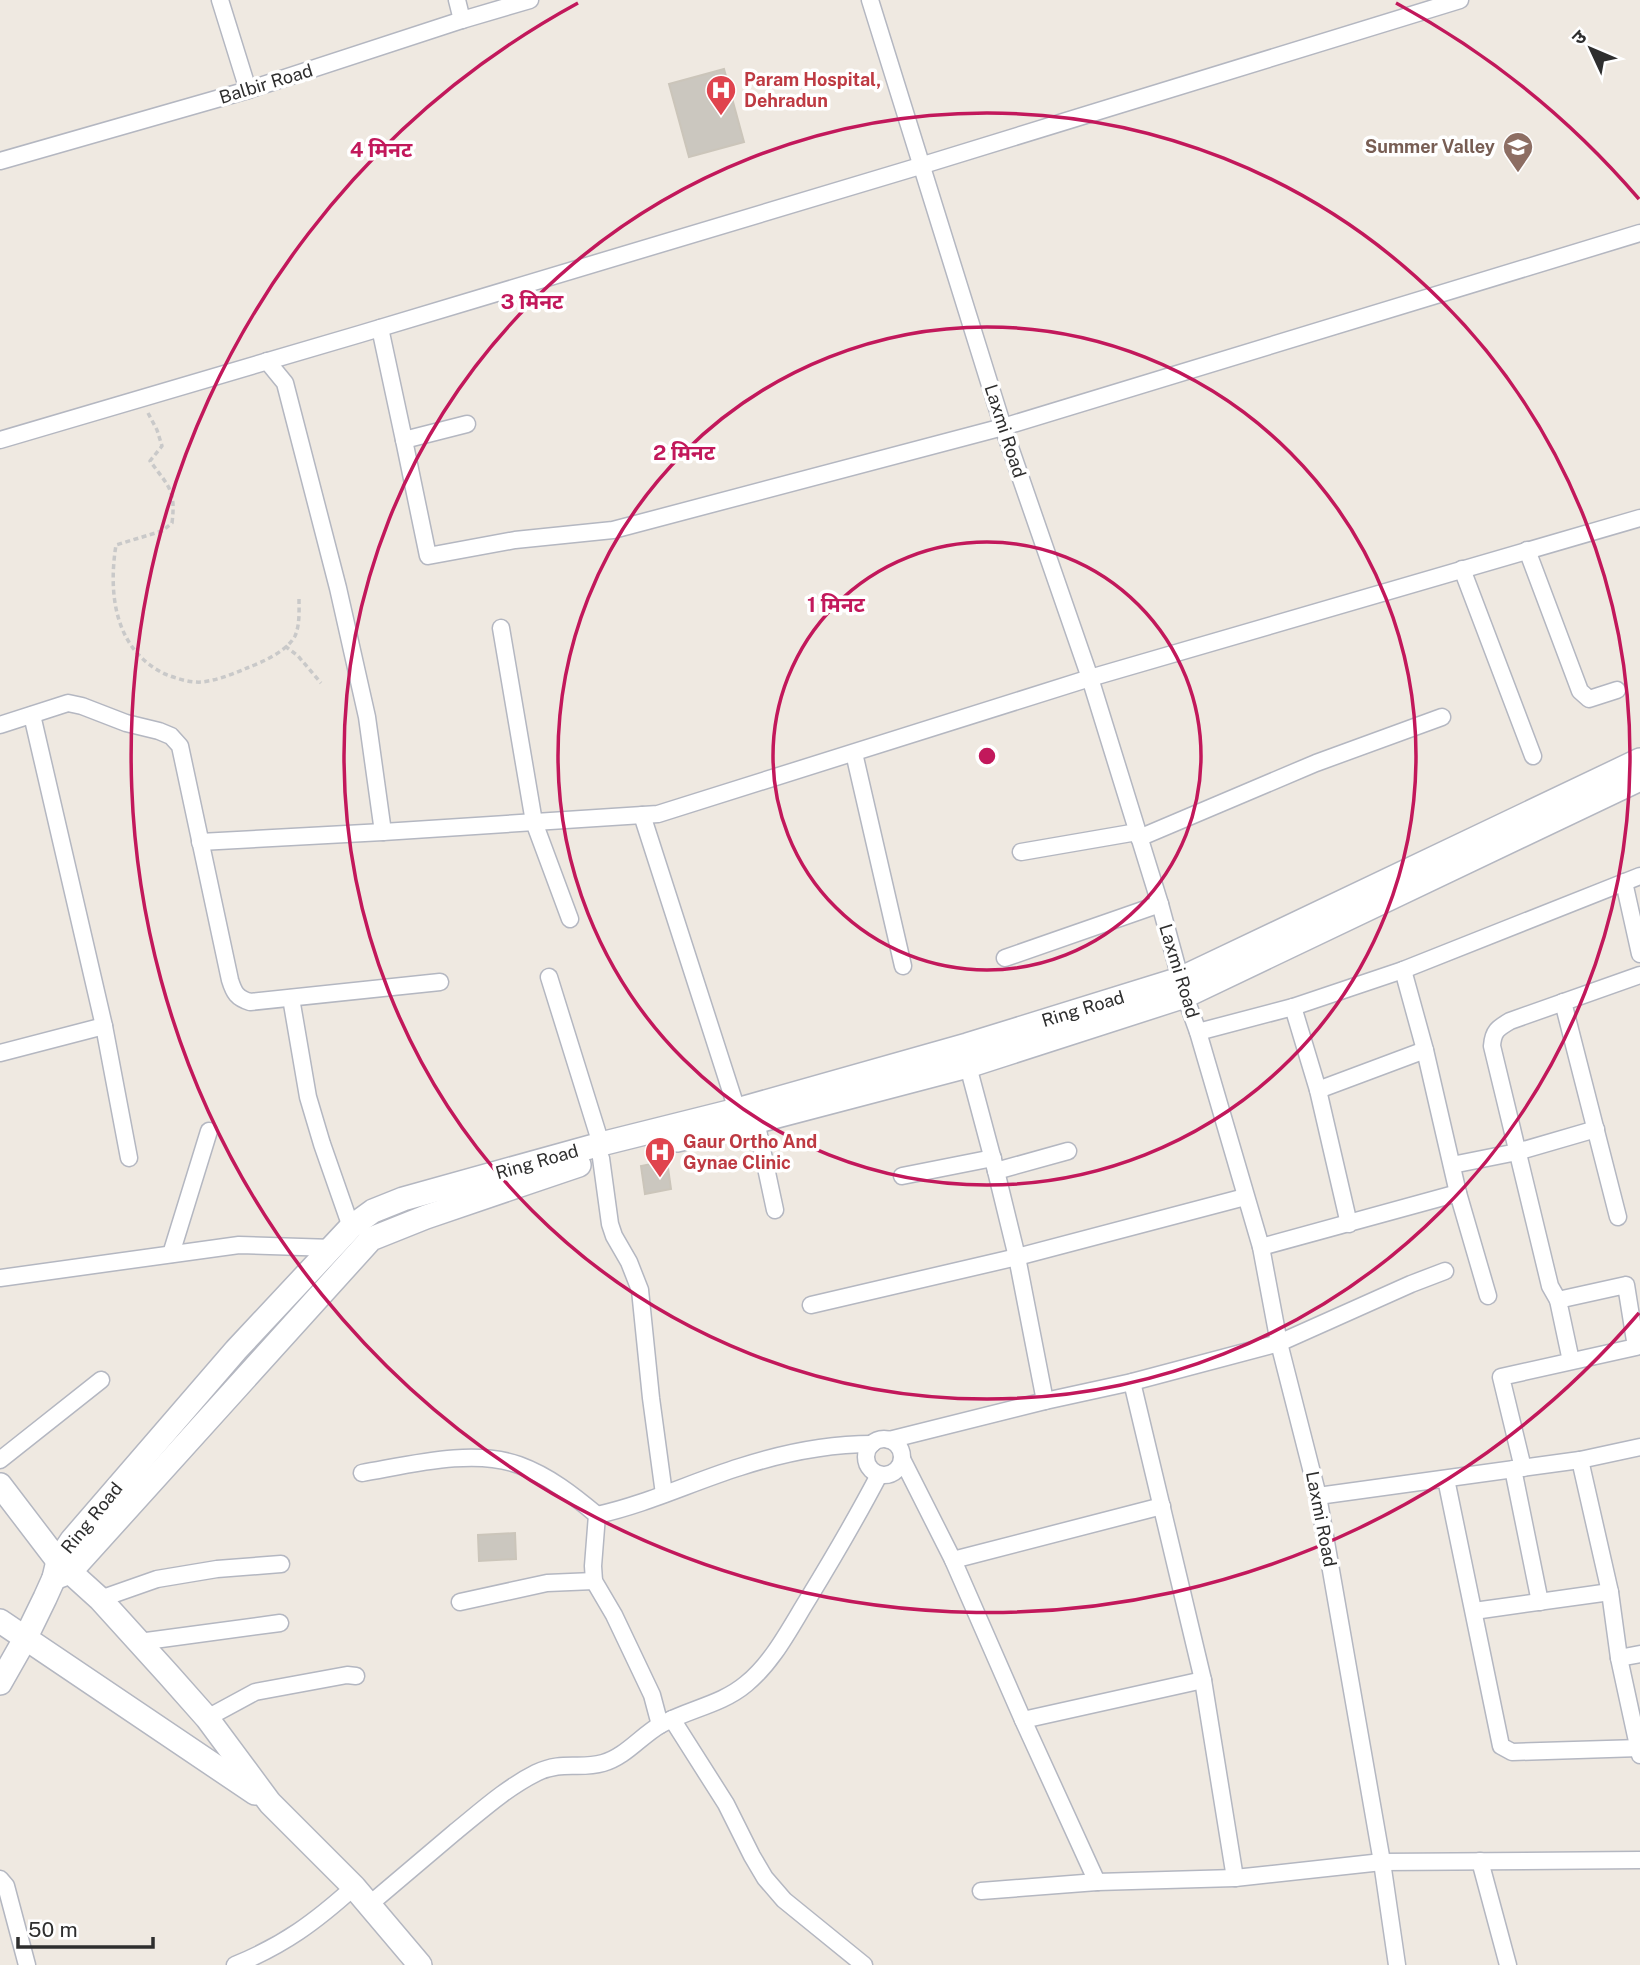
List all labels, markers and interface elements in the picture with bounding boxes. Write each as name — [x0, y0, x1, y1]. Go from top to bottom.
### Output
north arrow — [1556, 14, 1626, 84]
text: उ — [1567, 25, 1591, 49]
street label: Balbir Road — [217, 59, 315, 108]
place label: Param Hospital, Dehradun — [744, 69, 881, 111]
hospital icon: Param Hospital, Dehradun — [704, 73, 738, 117]
school or university icon: Summer Valley — [1501, 130, 1535, 174]
place label: Summer Valley — [1365, 136, 1495, 157]
text: 4 मिनट — [350, 137, 413, 162]
text: 3 मिनट — [501, 289, 564, 314]
street label: Laxmi Road — [980, 381, 1030, 480]
text: 2 मिनट — [653, 440, 716, 465]
text: 1 मिनट — [807, 592, 866, 617]
centre of rings — [975, 744, 999, 768]
street label: Laxmi Road — [1155, 921, 1204, 1020]
street label: Ring Road — [1039, 986, 1127, 1031]
place label: Gaur Ortho And Gynae Clinic — [683, 1131, 817, 1173]
hospital icon: Gaur Ortho And Gynae Clinic — [643, 1135, 677, 1179]
street label: Ring Road — [493, 1140, 581, 1183]
street label: Laxmi Road — [1302, 1469, 1341, 1569]
street label: Ring Road — [57, 1478, 127, 1557]
scale bar — [18, 1906, 152, 1950]
text: 50 m — [28, 1917, 78, 1942]

